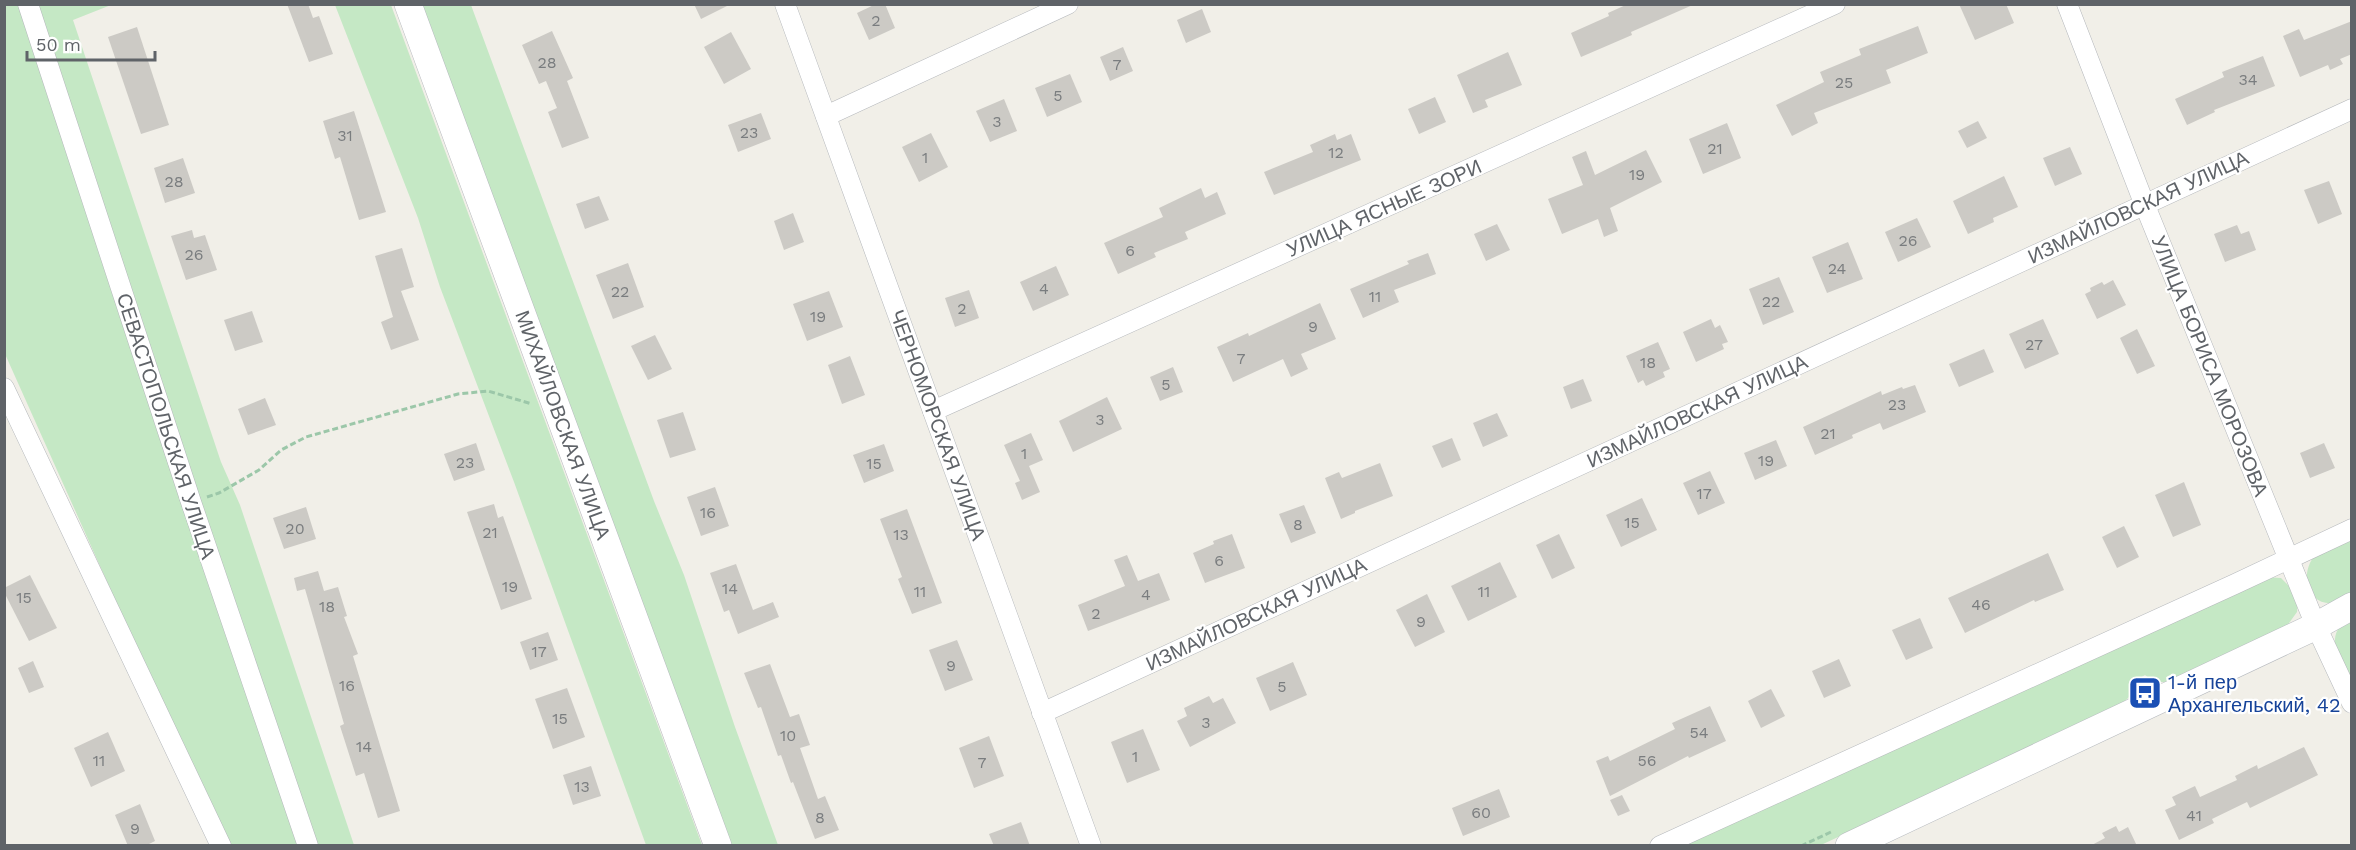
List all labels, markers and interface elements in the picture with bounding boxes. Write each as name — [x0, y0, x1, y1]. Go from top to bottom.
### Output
house number: 2 — [871, 11, 881, 30]
scale bar — [27, 24, 154, 62]
text: 50 m — [36, 34, 81, 55]
house number: 28 — [537, 53, 557, 72]
house number: 7 — [1113, 55, 1122, 74]
house number: 34 — [2238, 70, 2258, 89]
house number: 25 — [1835, 73, 1853, 92]
house number: 5 — [1053, 86, 1063, 105]
house number: 3 — [992, 112, 1002, 131]
house number: 23 — [740, 123, 758, 142]
house number: 31 — [337, 126, 353, 145]
house number: 21 — [1707, 139, 1723, 158]
house number: 12 — [1328, 143, 1344, 162]
street label: ИЗМАЙЛОВСКАЯ УЛИЦА — [2024, 145, 2253, 269]
house number: 1 — [922, 148, 928, 167]
street label: УЛИЦА ЯСНЫЕ ЗОРИ — [1283, 154, 1485, 262]
house number: 19 — [1629, 165, 1645, 184]
house number: 28 — [164, 172, 184, 191]
house number: 26 — [1898, 231, 1918, 250]
street label: УЛИЦА БОРИСА МОРОЗОВА — [2147, 232, 2274, 500]
house number: 6 — [1125, 241, 1135, 260]
house number: 26 — [184, 245, 204, 264]
house number: 24 — [1828, 259, 1847, 278]
house number: 4 — [1039, 279, 1049, 298]
house number: 22 — [611, 282, 629, 301]
house number: 11 — [1369, 287, 1381, 306]
street label: СЕВАСТОПОЛЬСКАЯ УЛИЦА — [112, 290, 221, 562]
house number: 22 — [1762, 292, 1780, 311]
house number: 2 — [957, 299, 967, 318]
street label: ЧЕРНОМОРСКАЯ УЛИЦА — [885, 306, 991, 544]
street label: МИХАЙЛОВСКАЯ УЛИЦА — [510, 307, 616, 543]
house number: 19 — [810, 307, 826, 326]
house number: 9 — [1308, 317, 1318, 336]
house number: 27 — [2025, 335, 2043, 354]
house number: 7 — [1237, 349, 1246, 368]
street label: ИЗМАЙЛОВСКАЯ УЛИЦА — [1583, 349, 1812, 473]
house number: 18 — [1640, 353, 1656, 372]
house number: 5 — [1161, 375, 1171, 394]
house number: 23 — [1888, 395, 1906, 414]
house number: 3 — [1095, 410, 1105, 429]
house number: 21 — [1820, 424, 1836, 443]
house number: 1 — [1021, 444, 1027, 463]
house number: 19 — [1758, 451, 1774, 470]
house number: 23 — [456, 453, 474, 472]
house number: 15 — [866, 454, 882, 473]
house number: 17 — [1696, 484, 1712, 503]
house number: 16 — [700, 503, 716, 522]
house number: 15 — [1624, 513, 1640, 532]
house number: 8 — [1293, 515, 1303, 534]
house number: 20 — [285, 519, 305, 538]
house number: 21 — [482, 523, 498, 542]
house number: 13 — [893, 525, 909, 544]
house number: 6 — [1214, 551, 1224, 570]
street label: ИЗМАЙЛОВСКАЯ УЛИЦА — [1142, 552, 1371, 676]
house number: 19 — [502, 577, 518, 596]
house number: 14 — [722, 579, 738, 598]
house number: 11 — [914, 582, 926, 601]
house number: 11 — [1478, 582, 1490, 601]
house number: 4 — [1141, 585, 1151, 604]
house number: 15 — [16, 588, 32, 607]
house number: 46 — [1971, 595, 1991, 614]
house number: 18 — [319, 597, 335, 616]
house number: 2 — [1091, 604, 1101, 623]
house number: 9 — [1416, 612, 1426, 631]
house number: 17 — [531, 642, 547, 661]
house number: 9 — [946, 656, 956, 675]
place label: 1-й пер Архангельский, 42 — [2168, 670, 2341, 717]
bus stop icon: 1-й пер Архангельский, 42 — [2127, 675, 2163, 711]
house number: 16 — [339, 676, 355, 695]
house number: 5 — [1277, 677, 1287, 696]
house number: 15 — [552, 709, 568, 728]
house number: 3 — [1201, 713, 1211, 732]
house number: 54 — [1689, 723, 1709, 742]
house number: 10 — [780, 726, 796, 745]
house number: 14 — [356, 737, 372, 756]
house number: 1 — [1132, 747, 1138, 766]
house number: 11 — [93, 751, 105, 770]
house number: 56 — [1637, 751, 1657, 770]
house number: 7 — [978, 753, 987, 772]
house number: 13 — [574, 777, 590, 796]
house number: 60 — [1471, 803, 1491, 822]
house number: 41 — [2186, 806, 2202, 825]
house number: 8 — [815, 808, 825, 827]
house number: 9 — [130, 819, 140, 838]

